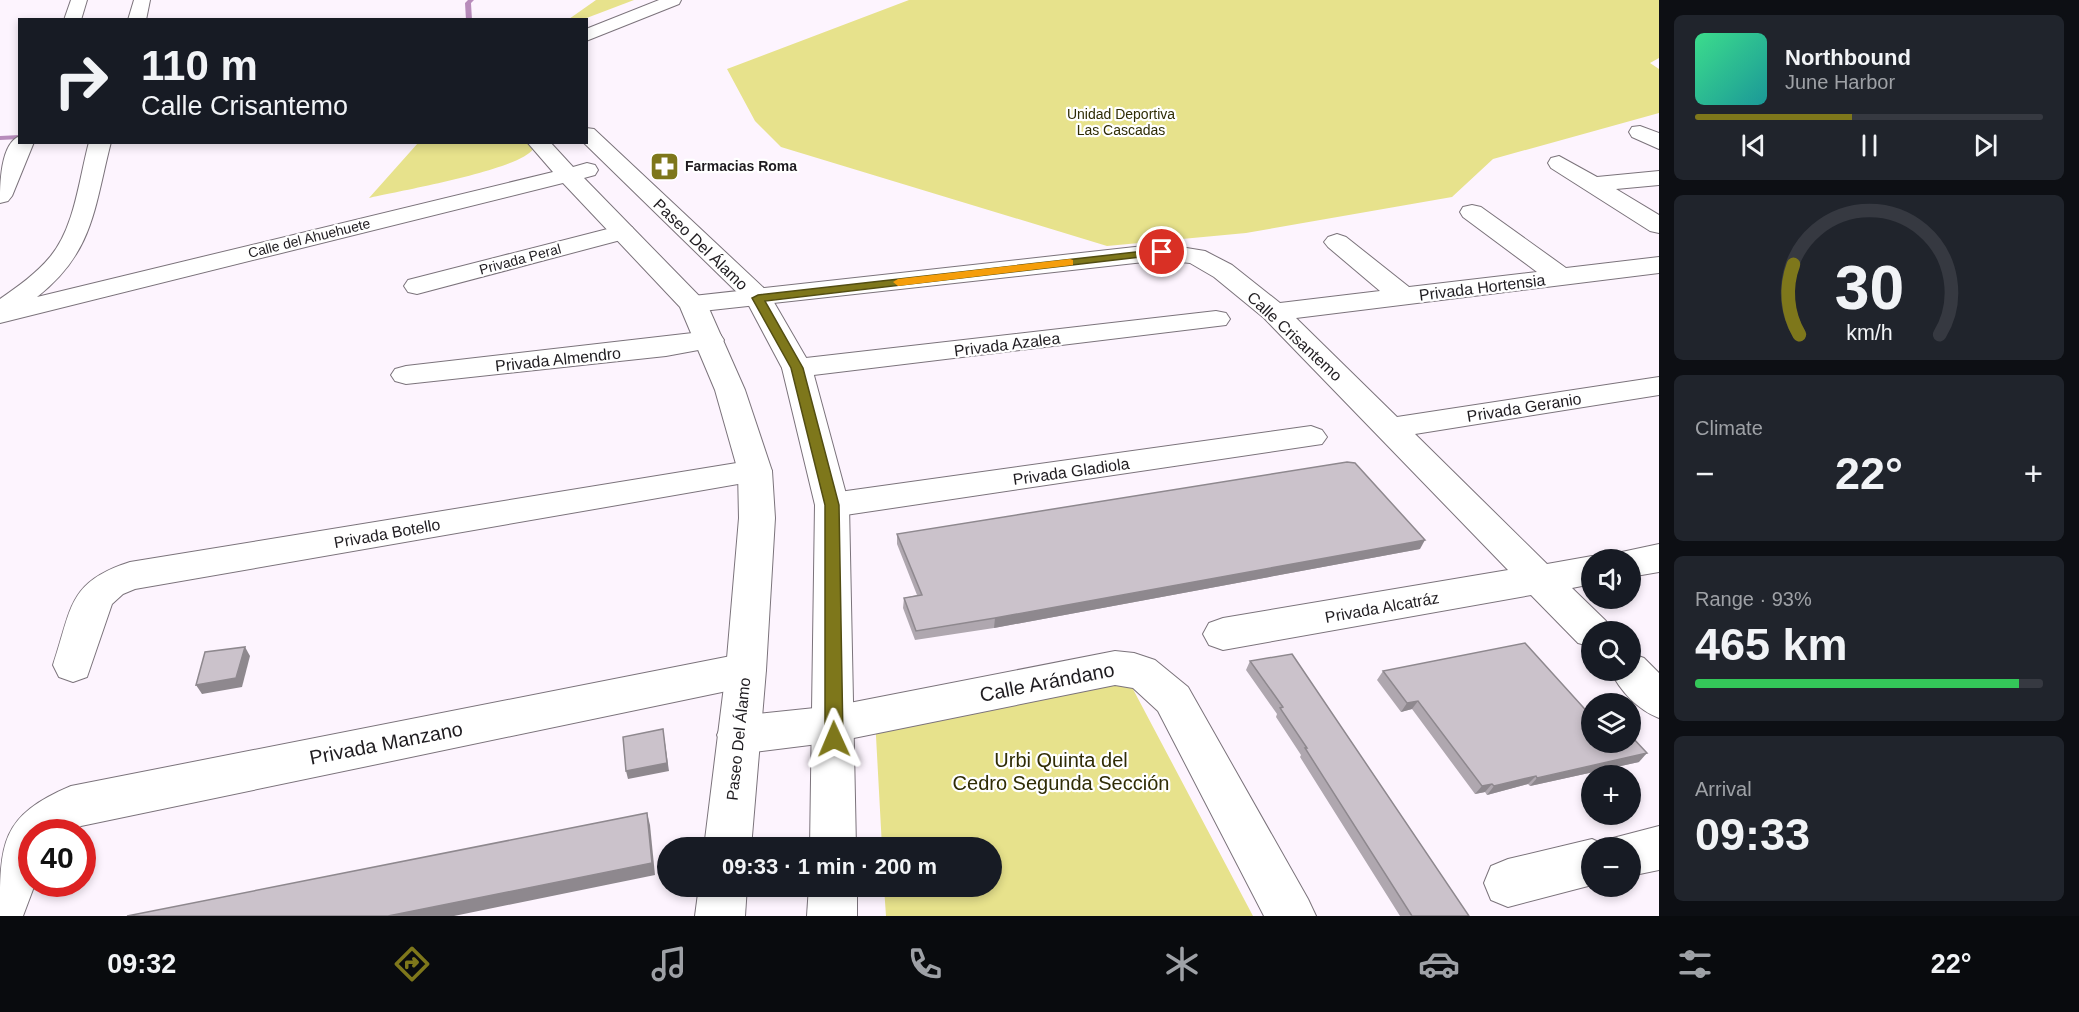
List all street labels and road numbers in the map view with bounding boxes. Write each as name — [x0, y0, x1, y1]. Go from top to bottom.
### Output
street label: Paseo Del Álamo — [650, 195, 752, 293]
street label: Calle del Ahuehuete — [246, 215, 372, 261]
street label: Privada Peral — [477, 240, 563, 278]
street label: Privada Hortensia — [1418, 271, 1546, 304]
street label: Calle Crisantemo — [1244, 288, 1345, 384]
street label: Privada Azalea — [953, 330, 1061, 359]
street label: Privada Almendro — [494, 344, 622, 375]
street label: Privada Geranio — [1466, 390, 1583, 425]
street label: Privada Gladiola — [1012, 455, 1130, 488]
street label: Privada Botello — [333, 516, 442, 551]
street label: Privada Alcatráz — [1324, 589, 1440, 626]
street label: Calle Arándano — [978, 658, 1116, 706]
street label: Paseo Del Álamo — [723, 676, 753, 801]
street label: Privada Manzano — [308, 717, 464, 769]

